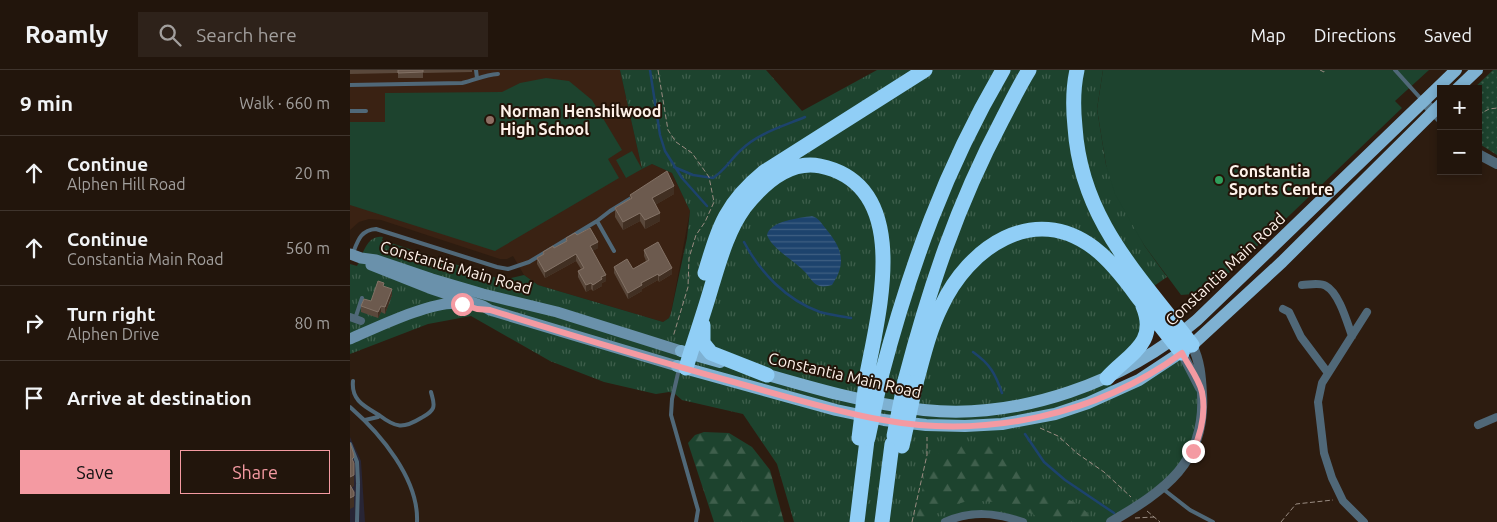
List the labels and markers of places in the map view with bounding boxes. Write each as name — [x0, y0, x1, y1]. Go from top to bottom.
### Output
place label: Norman Henshilwood High School — [500, 102, 661, 138]
marker: Norman Henshilwood High School — [484, 114, 496, 126]
place label: Constantia Sports Centre — [1229, 162, 1333, 198]
marker: Constantia Sports Centre — [1213, 174, 1225, 186]

